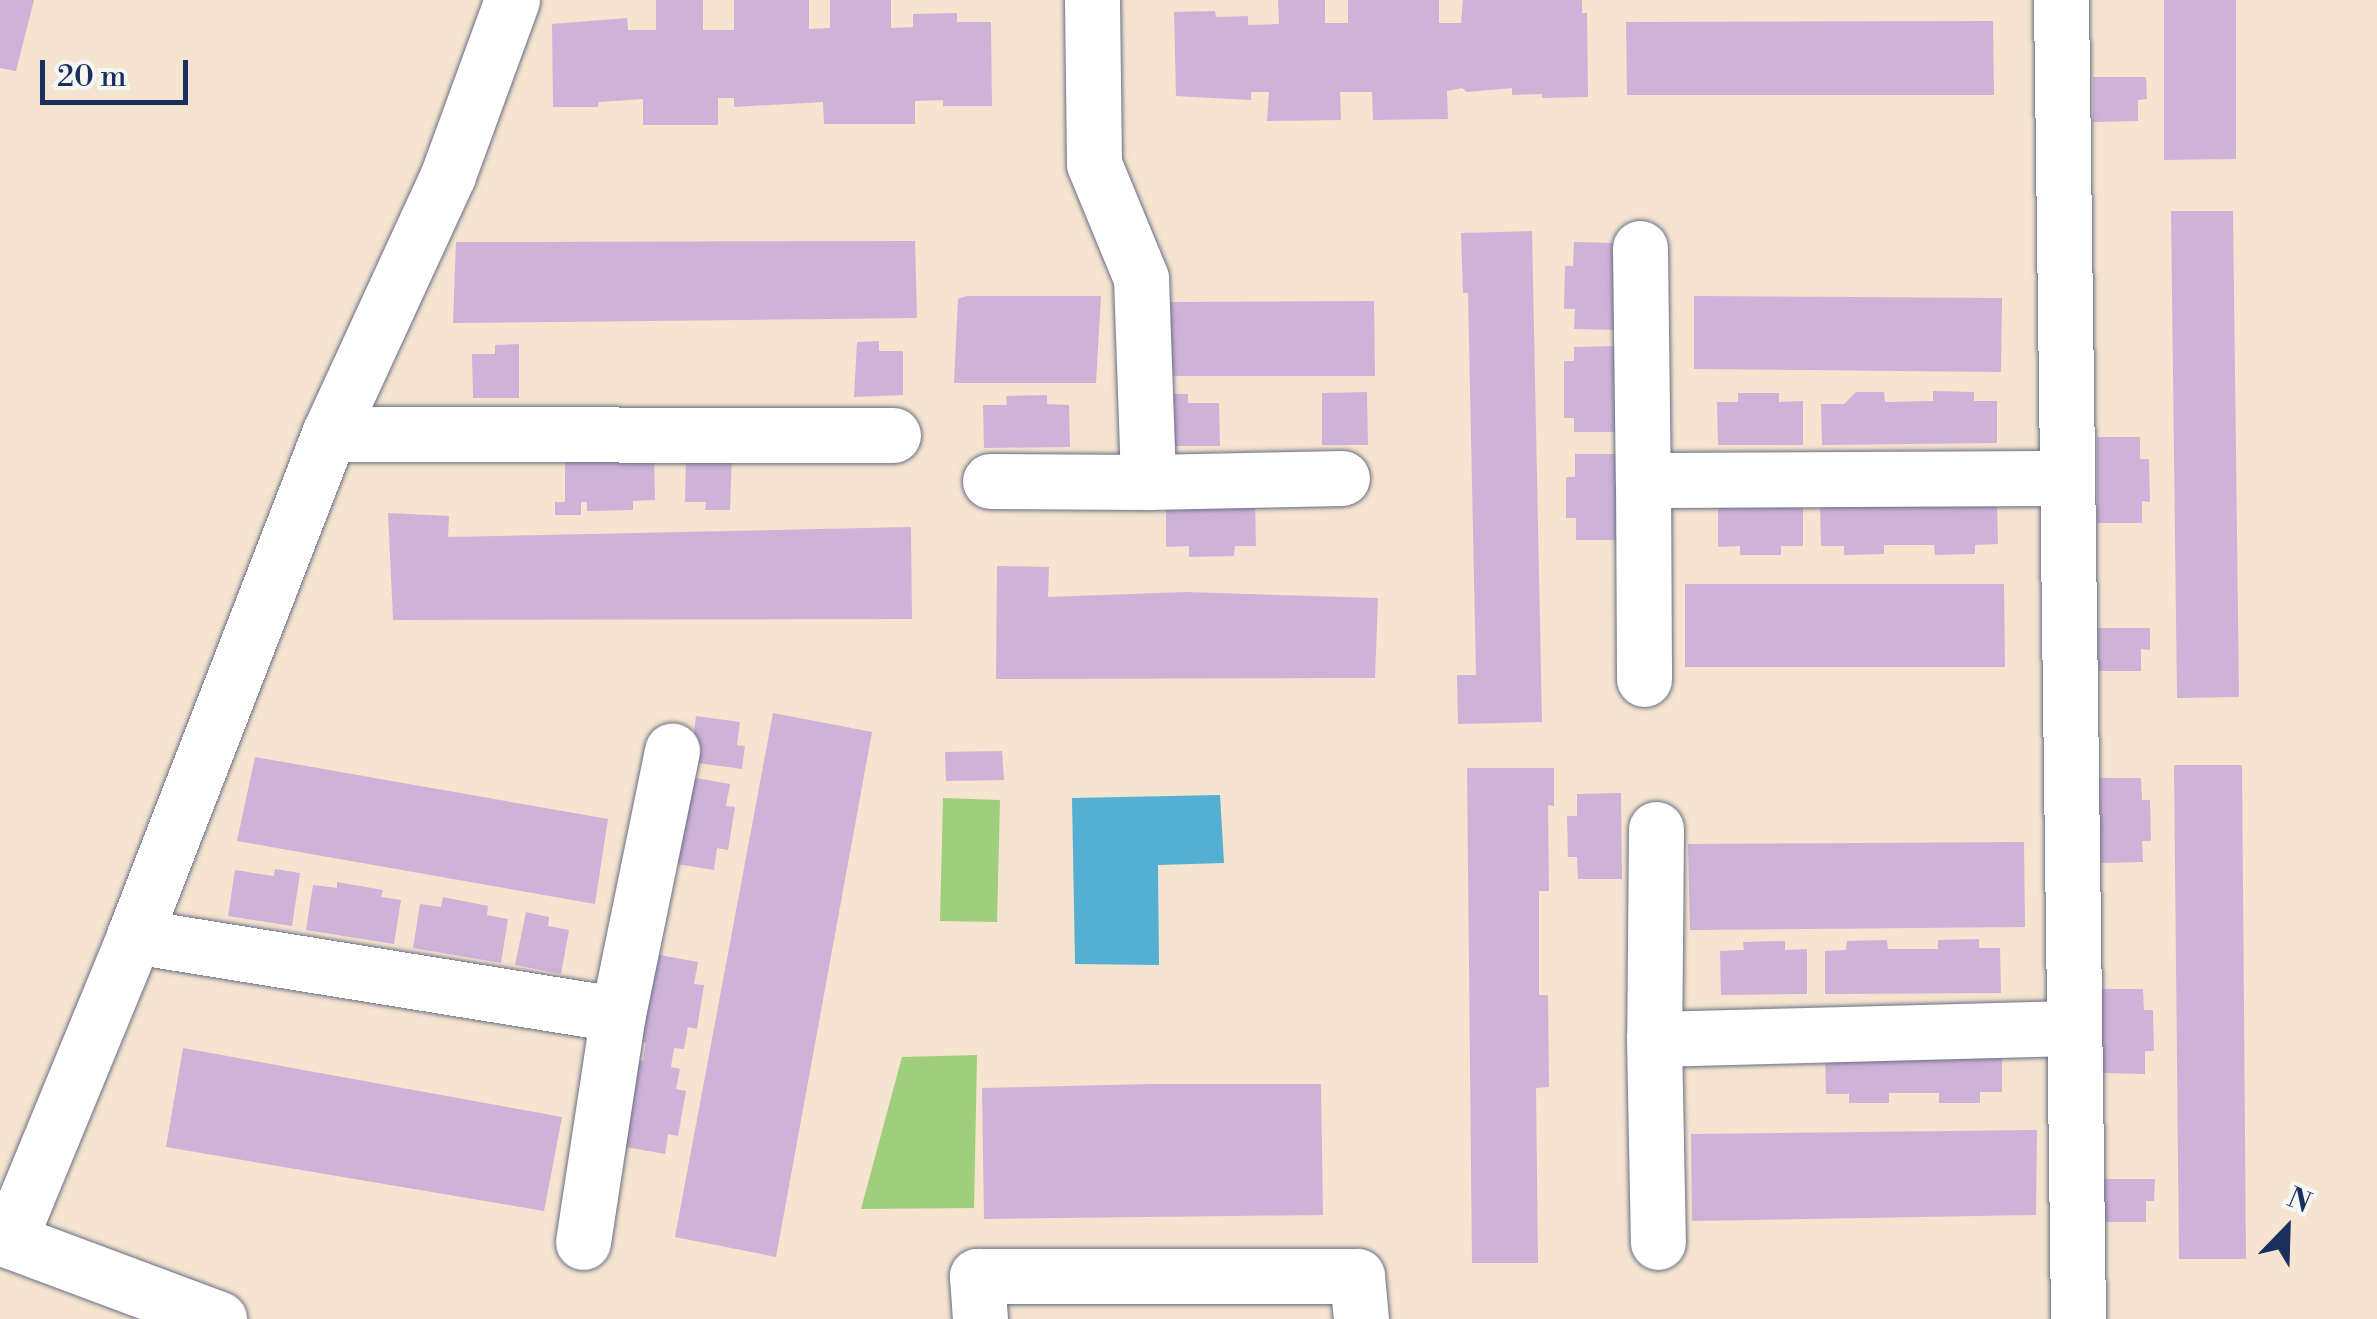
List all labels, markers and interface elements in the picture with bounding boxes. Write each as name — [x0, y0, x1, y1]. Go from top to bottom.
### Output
scale bar — [45, 40, 192, 102]
text: 20 m — [57, 58, 126, 96]
north arrow — [2237, 1179, 2337, 1279]
text: N — [2282, 1180, 2316, 1221]

